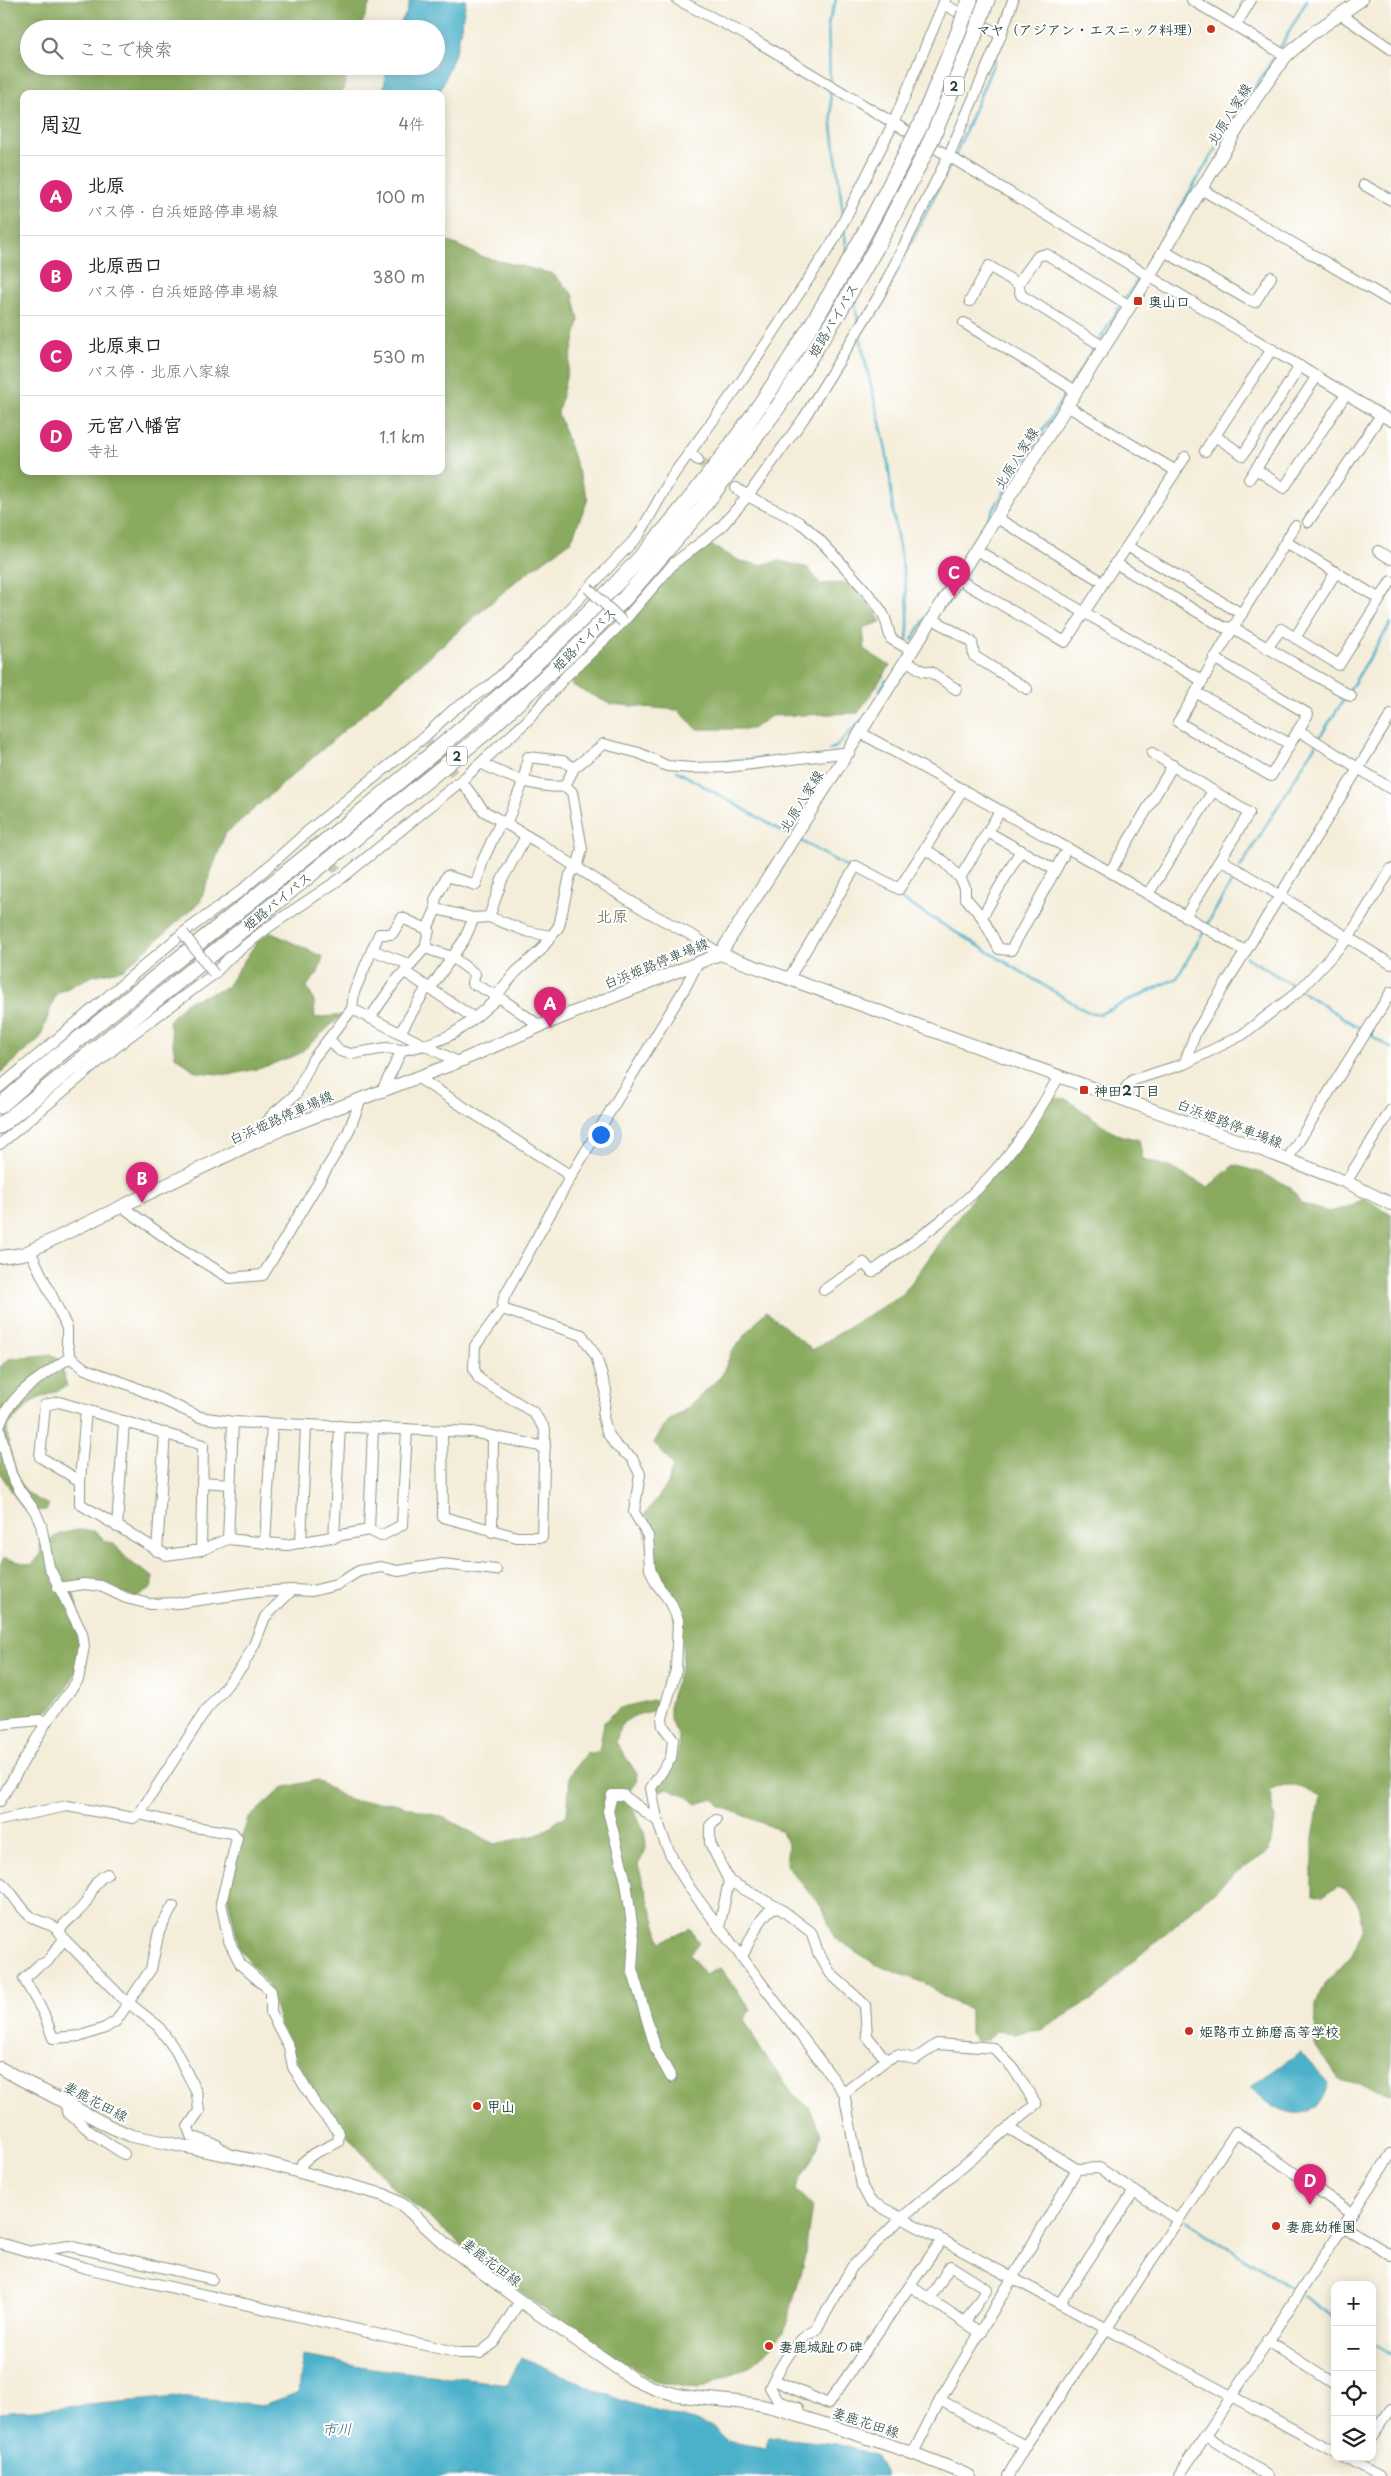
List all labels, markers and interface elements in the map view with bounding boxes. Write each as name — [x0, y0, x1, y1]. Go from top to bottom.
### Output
place label: マヤ（アジアン・エスニック料理） — [976, 19, 1201, 40]
search box — [20, 20, 445, 75]
marker: マヤ（アジアン・エスニック料理） — [1205, 23, 1217, 35]
icon: search — [38, 34, 66, 62]
text: ここで検索 — [78, 34, 173, 62]
road number: 2 — [944, 76, 964, 95]
street label: 北原八家線 — [1202, 79, 1256, 149]
text: 周辺 — [40, 107, 82, 139]
text: 4件 — [398, 111, 425, 135]
text: 北原 — [87, 170, 125, 198]
text: A — [50, 184, 62, 208]
text: 100 m — [376, 184, 425, 208]
text: バス停 · 白浜姫路停車場線 — [87, 198, 278, 222]
text: 北原西口 — [87, 250, 163, 278]
text: B — [51, 264, 61, 288]
text: 380 m — [373, 264, 425, 288]
text: バス停 · 白浜姫路停車場線 — [87, 278, 278, 302]
street label: 姫路バイパス — [802, 279, 864, 361]
place label: 奥山口 — [1148, 291, 1190, 312]
marker: 奥山口 — [1132, 295, 1144, 307]
text: 北原東口 — [87, 330, 163, 358]
text: C — [50, 344, 62, 368]
text: 530 m — [372, 344, 425, 368]
text: バス停 · 北原八家線 — [87, 358, 230, 382]
text: 元宮八幡宮 — [87, 410, 182, 438]
street label: 北原八家線 — [989, 423, 1043, 493]
text: D — [50, 424, 62, 448]
text: 1.1 km — [379, 424, 425, 448]
text: 寺社 — [87, 438, 119, 462]
pin: C — [938, 556, 970, 597]
street label: 姫路バイパス — [547, 602, 621, 676]
road number: 2 — [447, 746, 467, 766]
street label: 北原八家線 — [774, 766, 828, 836]
street label: 姫路バイパス — [238, 866, 316, 936]
district label: 北原 — [596, 903, 628, 927]
street label: 白浜姫路停車場線 — [600, 932, 712, 994]
pin: A — [534, 987, 566, 1028]
place label: 神田2丁目 — [1094, 1080, 1160, 1101]
marker: 神田2丁目 — [1078, 1084, 1090, 1096]
street label: 白浜姫路停車場線 — [226, 1085, 336, 1149]
street label: 白浜姫路停車場線 — [1174, 1093, 1286, 1153]
your location — [588, 1122, 614, 1148]
pin: B — [126, 1162, 158, 1203]
place label: 姫路市立飾磨高等学校 — [1199, 2021, 1339, 2042]
marker: 姫路市立飾磨高等学校 — [1183, 2025, 1195, 2037]
street label: 妻鹿花田線 — [60, 2075, 132, 2127]
place label: 甲山 — [487, 2096, 515, 2117]
marker: 甲山 — [471, 2100, 483, 2112]
pin: D — [1294, 2164, 1326, 2205]
place label: 妻鹿幼稚園 — [1286, 2216, 1356, 2237]
marker: 妻鹿幼稚園 — [1270, 2220, 1282, 2232]
street label: 妻鹿花田線 — [458, 2233, 526, 2291]
map controls — [1331, 2281, 1376, 2461]
button: + — [1331, 2281, 1376, 2326]
button: − — [1331, 2326, 1376, 2371]
place label: 妻鹿城趾の碑 — [779, 2336, 863, 2357]
marker: 妻鹿城趾の碑 — [763, 2340, 775, 2352]
button: locate — [1331, 2371, 1376, 2416]
street label: 妻鹿花田線 — [829, 2401, 903, 2443]
water label: 市川 — [322, 2416, 352, 2440]
button: layers — [1331, 2416, 1376, 2461]

